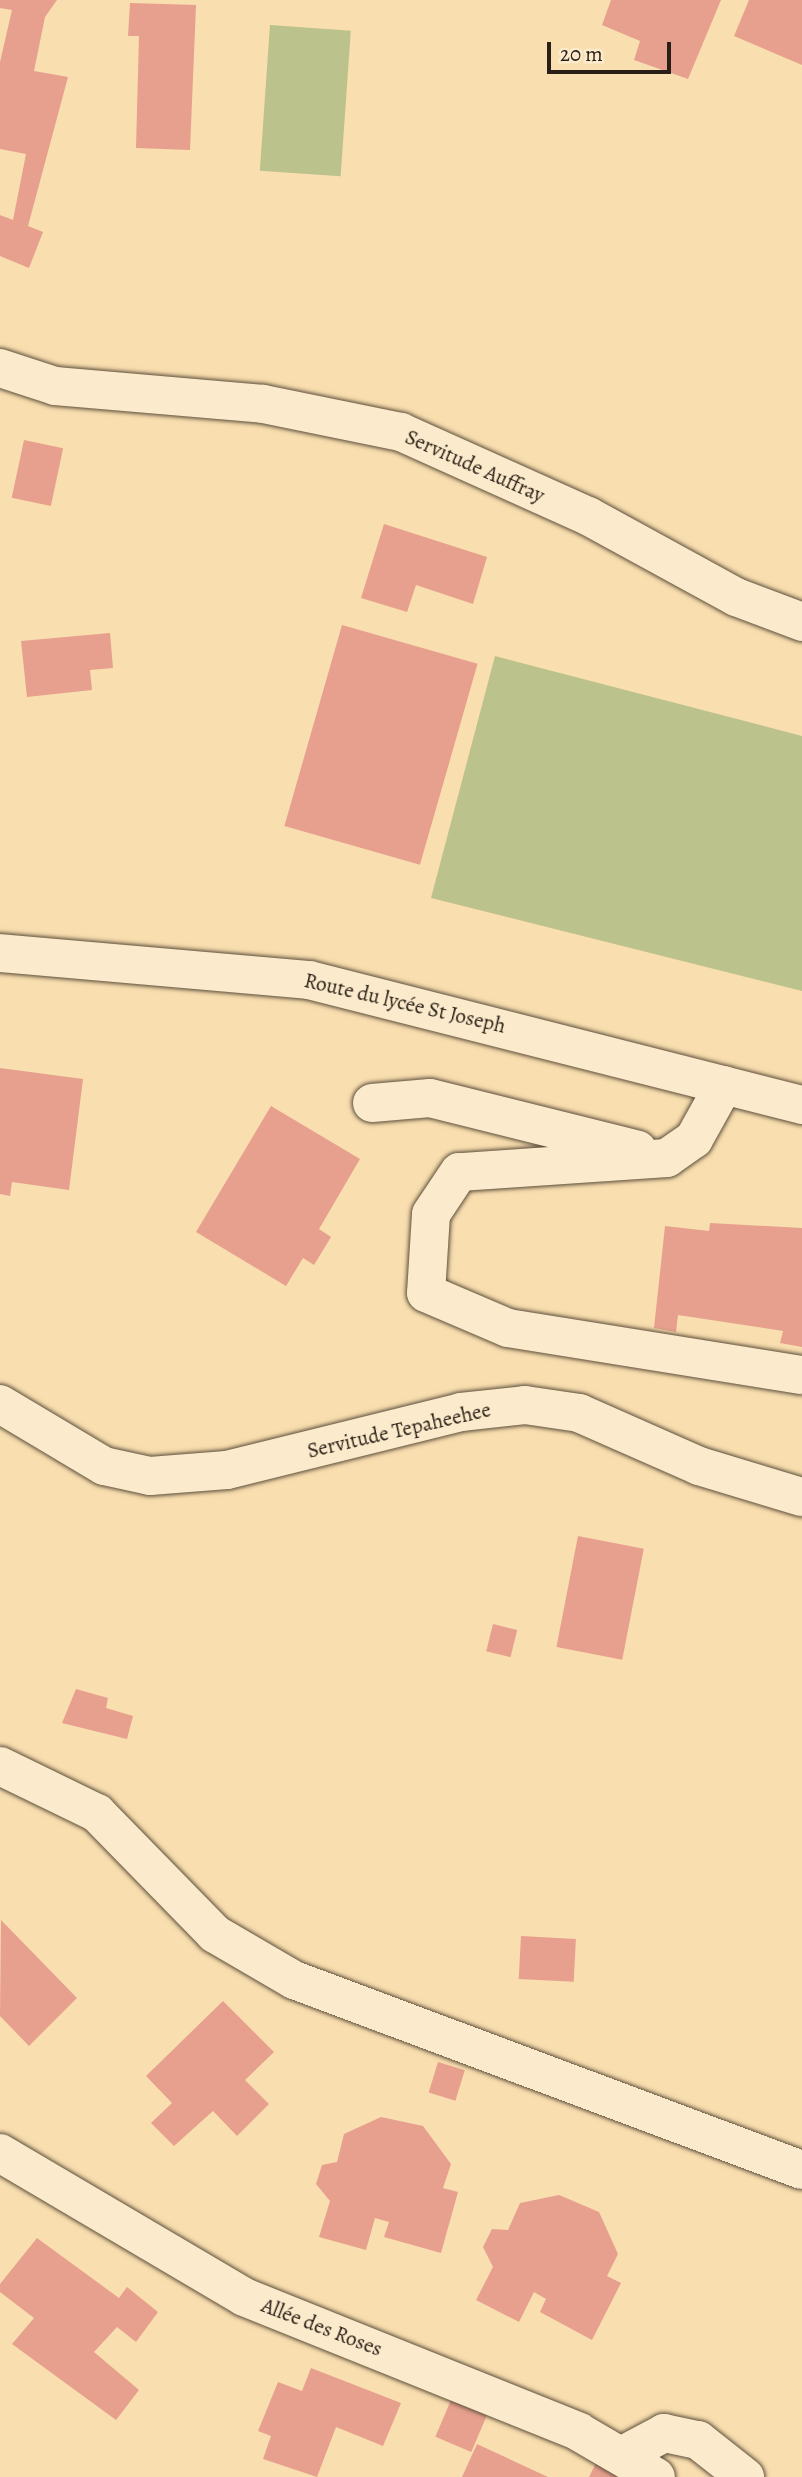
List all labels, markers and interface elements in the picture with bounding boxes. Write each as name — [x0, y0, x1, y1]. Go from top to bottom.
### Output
scale bar — [550, 28, 674, 72]
text: 20 m — [560, 40, 603, 68]
street label: Servitude Auffray — [401, 424, 549, 508]
street label: Route du lycée St Joseph — [302, 968, 508, 1038]
street label: Servitude Tepaheehee — [305, 1397, 493, 1463]
street label: Allée des Roses — [258, 2292, 386, 2362]

